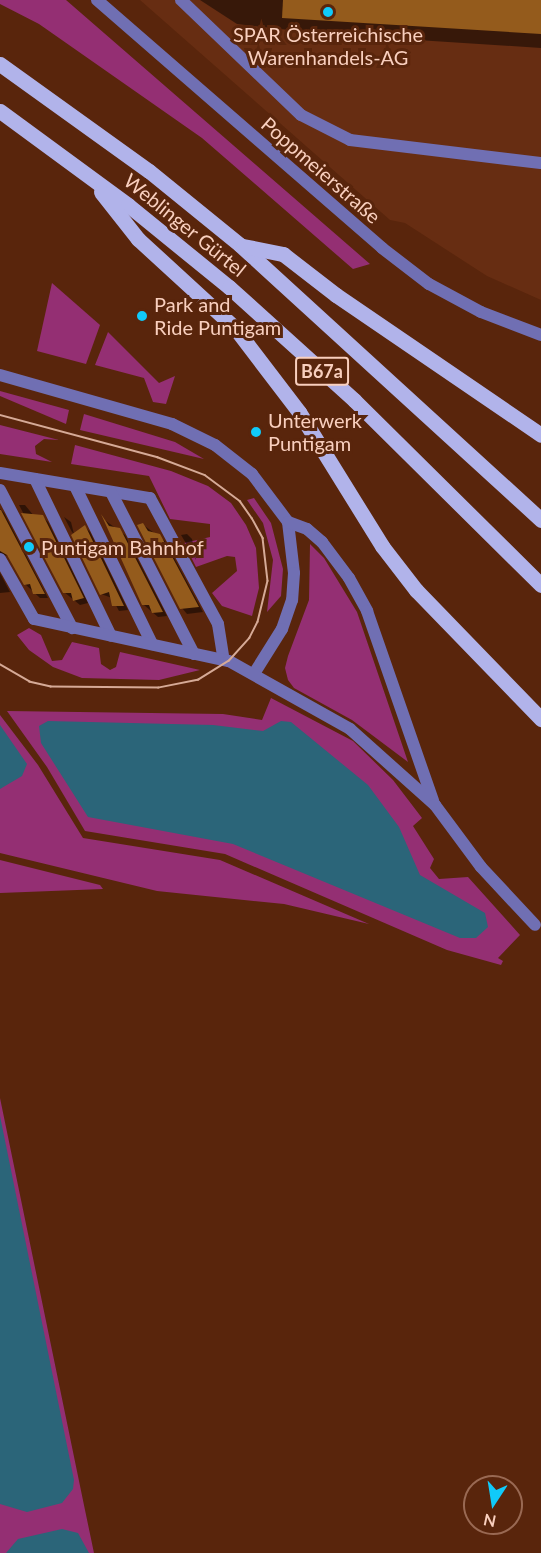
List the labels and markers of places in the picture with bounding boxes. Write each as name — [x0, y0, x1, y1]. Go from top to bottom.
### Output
marker: SPAR Österreichische Warenhandels-AG — [321, 5, 335, 19]
place label: SPAR Österreichische Warenhandels-AG — [233, 22, 423, 69]
place label: Park and Ride Puntigam — [154, 292, 281, 339]
marker: Park and Ride Puntigam — [135, 309, 149, 323]
place label: Unterwerk Puntigam — [268, 408, 362, 455]
marker: Unterwerk Puntigam — [249, 425, 263, 439]
place label: Puntigam Bahnhof — [41, 535, 204, 559]
marker: Puntigam Bahnhof — [22, 540, 36, 554]

